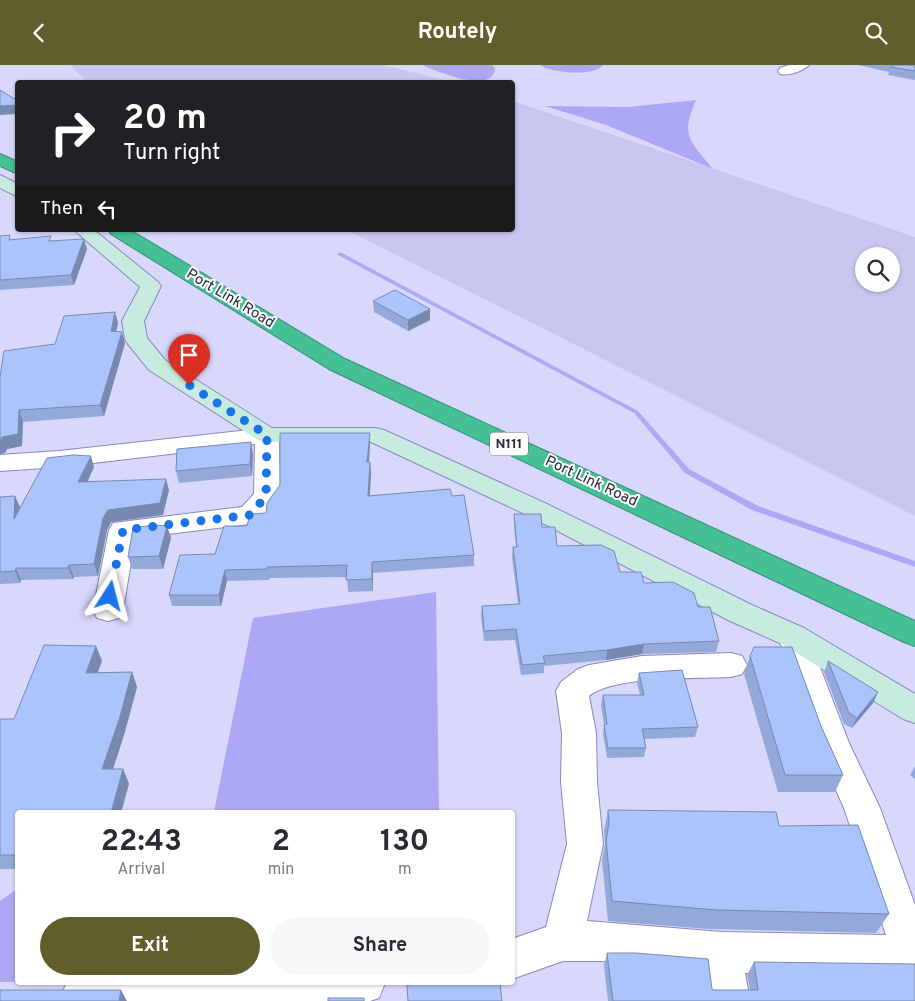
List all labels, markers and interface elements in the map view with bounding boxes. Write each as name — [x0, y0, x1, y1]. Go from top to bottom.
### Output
icon: back — [25, 19, 53, 47]
text: Routely — [418, 19, 497, 46]
icon: search — [862, 19, 890, 47]
text: 20 m — [123, 97, 207, 141]
icon: right — [40, 100, 105, 165]
text: Turn right — [123, 140, 220, 167]
icon: left — [93, 195, 121, 223]
text: Then — [40, 197, 83, 221]
map controls — [855, 247, 900, 292]
button: search — [855, 247, 900, 292]
street label: Port Link Road — [182, 265, 278, 333]
pin — [168, 334, 210, 385]
icon: arrive — [175, 341, 203, 369]
road number: N111 — [490, 433, 528, 455]
street label: Port Link Road — [542, 452, 640, 512]
position arrow — [83, 569, 135, 621]
text: 22:43 — [101, 824, 182, 861]
text: 2 — [272, 824, 290, 861]
text: 130 — [380, 824, 429, 861]
text: Arrival — [117, 860, 165, 880]
text: min — [268, 860, 294, 880]
text: m — [398, 860, 411, 880]
button: Exit — [40, 917, 260, 975]
button: Share — [270, 917, 490, 975]

